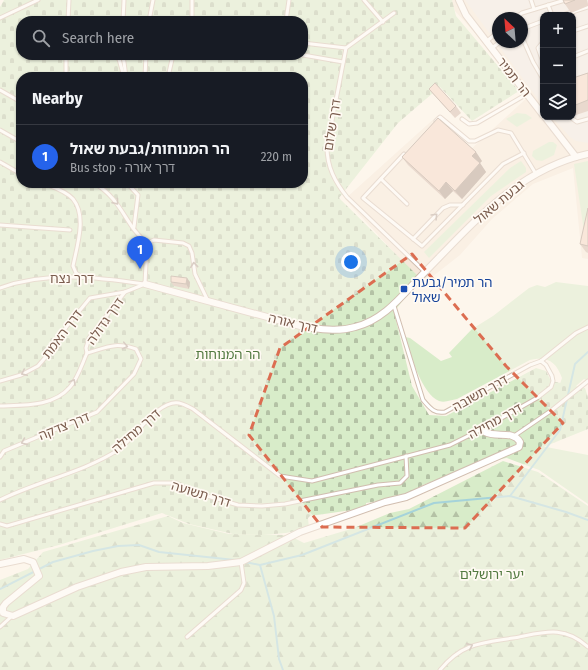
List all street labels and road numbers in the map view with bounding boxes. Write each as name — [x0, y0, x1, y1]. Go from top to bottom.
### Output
street label: הר תמיר — [494, 54, 534, 100]
street label: דרך שלום — [321, 98, 343, 152]
street label: גבעת שאול — [471, 177, 527, 227]
street label: דרך נצח — [50, 271, 94, 286]
street label: דרך גדולה — [83, 295, 127, 347]
street label: דרך האמת — [39, 307, 85, 361]
street label: דרך אורה — [267, 310, 319, 336]
street label: דרך תשובה — [450, 372, 510, 414]
street label: דרך מחילה — [465, 400, 525, 442]
street label: דרך מחילה — [109, 406, 163, 456]
street label: דרך צדקה — [36, 409, 92, 443]
street label: דרך תשועה — [170, 478, 232, 510]

